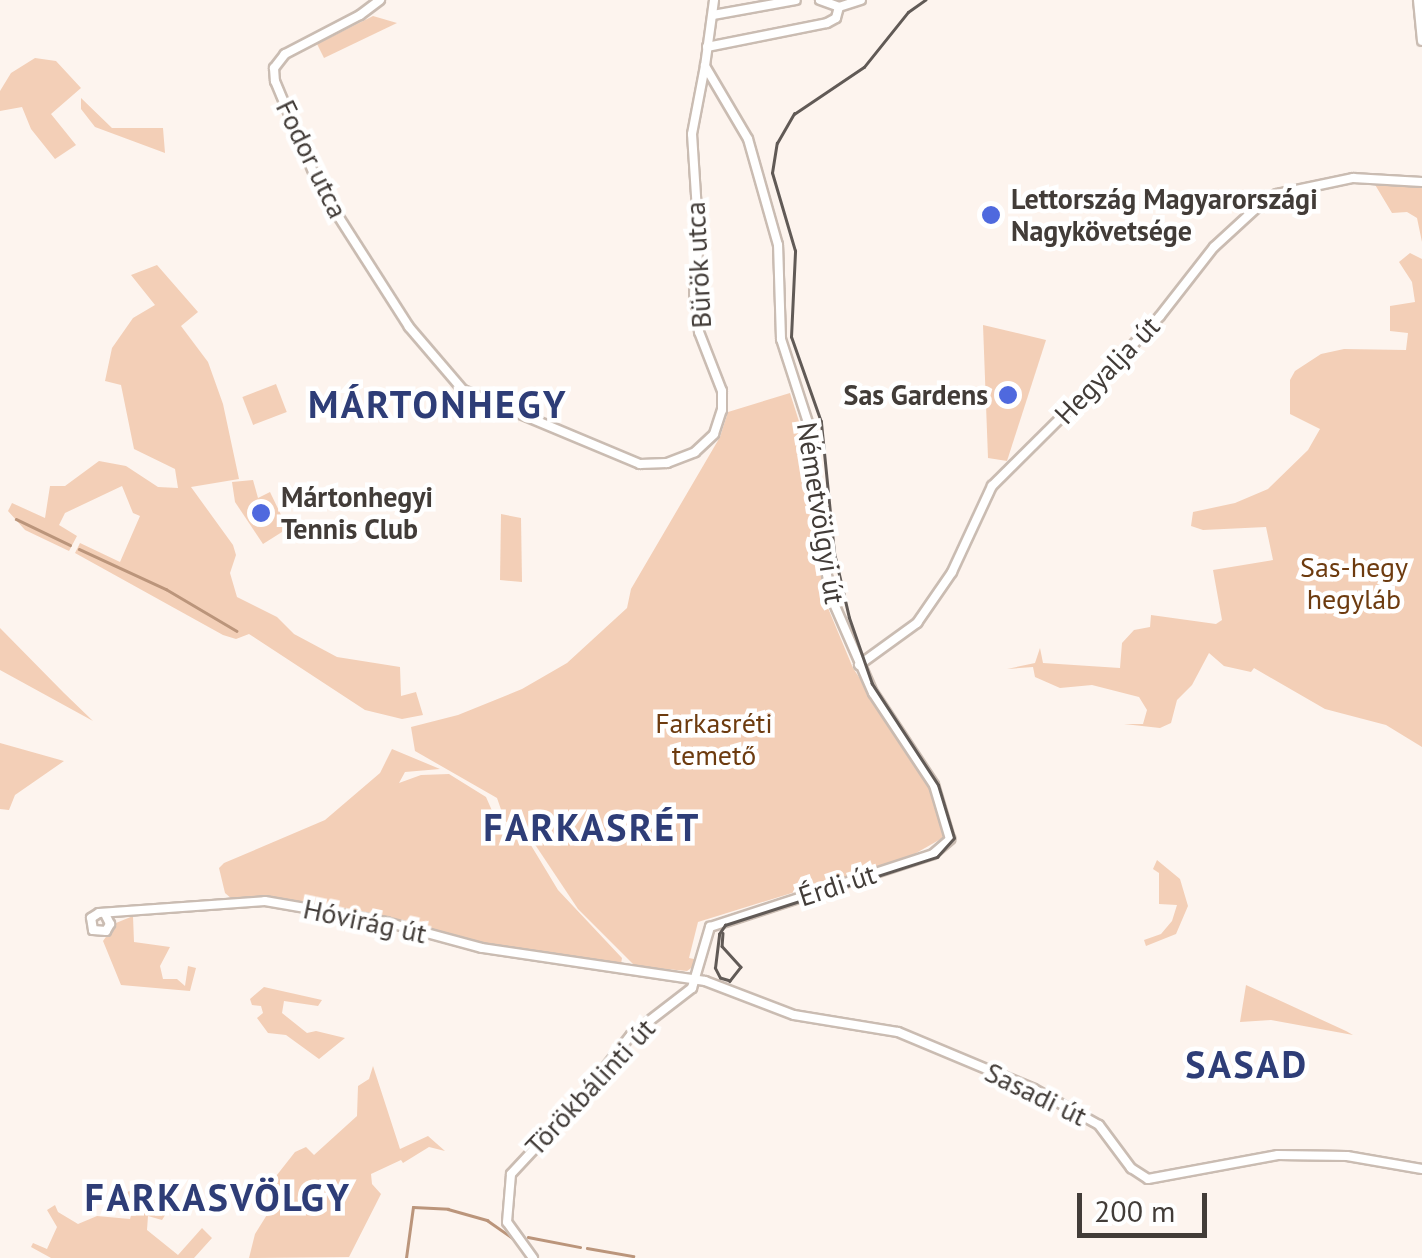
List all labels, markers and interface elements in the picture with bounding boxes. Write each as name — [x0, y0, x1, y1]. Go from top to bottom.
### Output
street label: Fodor utca — [269, 94, 355, 224]
place label: Lettország Magyarországi Nagykövetsége — [1011, 182, 1318, 248]
street label: Bürök utca — [678, 200, 718, 330]
marker: Lettország Magyarországi Nagykövetsége — [980, 204, 1002, 226]
street label: Hegyalja út — [1048, 309, 1166, 431]
place label: Sas Gardens — [843, 378, 988, 412]
district label: MÁRTONHEGY — [308, 381, 568, 427]
marker: Sas Gardens — [997, 384, 1019, 406]
street label: Németvölgyi út — [790, 420, 852, 606]
place label: Mártonhegyi Tennis Club — [281, 480, 433, 546]
marker: Mártonhegyi Tennis Club — [250, 502, 272, 524]
park label: Sas-hegy hegyláb — [1300, 550, 1408, 616]
park label: Farkasréti temető — [655, 706, 773, 772]
district label: FARKASRÉT — [483, 804, 701, 850]
street label: Érdi út — [794, 857, 880, 913]
street label: Hóvirág út — [300, 892, 430, 950]
street label: Törökbálinti út — [518, 1012, 662, 1162]
district label: SASAD — [1185, 1041, 1309, 1087]
street label: Sasadi út — [980, 1055, 1092, 1133]
scale bar — [1082, 1173, 1212, 1235]
district label: FARKASVÖLGY — [85, 1174, 351, 1220]
text: 200 m — [1094, 1191, 1175, 1230]

